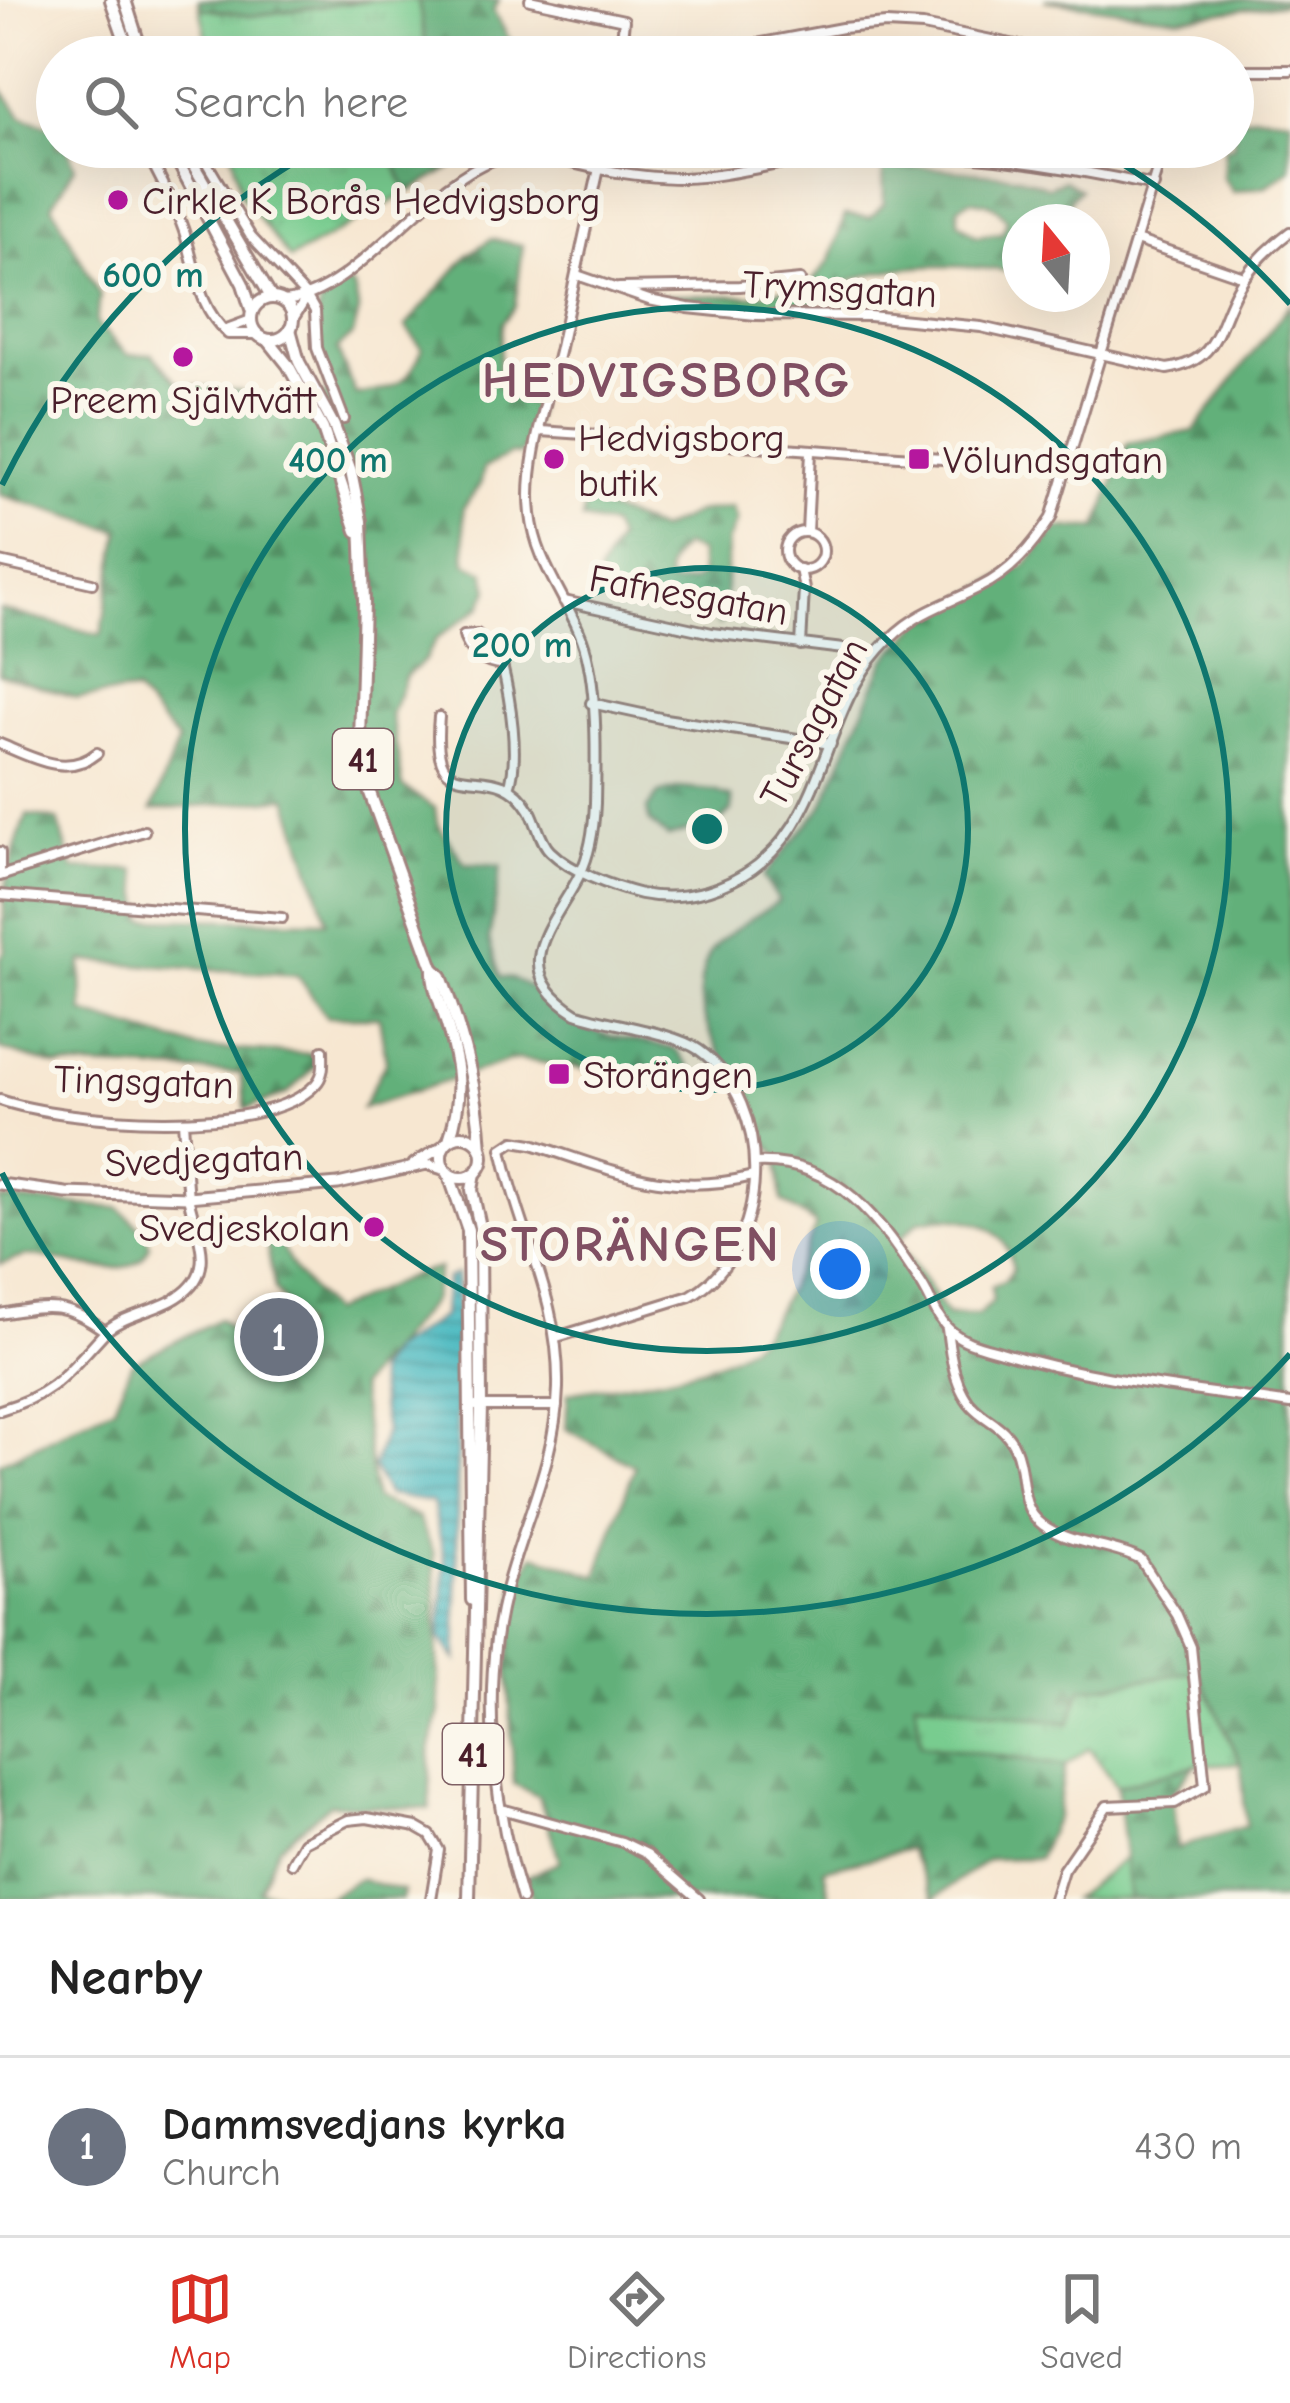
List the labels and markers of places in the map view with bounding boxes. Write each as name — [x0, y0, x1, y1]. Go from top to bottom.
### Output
place label: Cirkle K Borås Hedvigsborg — [142, 179, 601, 224]
marker: Cirkle K Borås Hedvigsborg — [105, 187, 131, 213]
marker: Preem Självtvätt — [170, 344, 196, 370]
place label: Preem Självtvätt — [50, 378, 318, 423]
place label: Hedvigsborg butik — [578, 416, 785, 506]
place label: Völundsgatan — [943, 438, 1163, 483]
marker: Hedvigsborg butik — [541, 446, 567, 472]
marker: Völundsgatan — [906, 446, 932, 472]
centre of rings — [686, 808, 728, 850]
place label: Storängen — [583, 1053, 753, 1098]
marker: Storängen — [546, 1061, 572, 1087]
place label: Svedjeskolan — [139, 1206, 350, 1251]
marker: Svedjeskolan — [361, 1214, 387, 1240]
pin: 1 — [240, 1292, 318, 1382]

